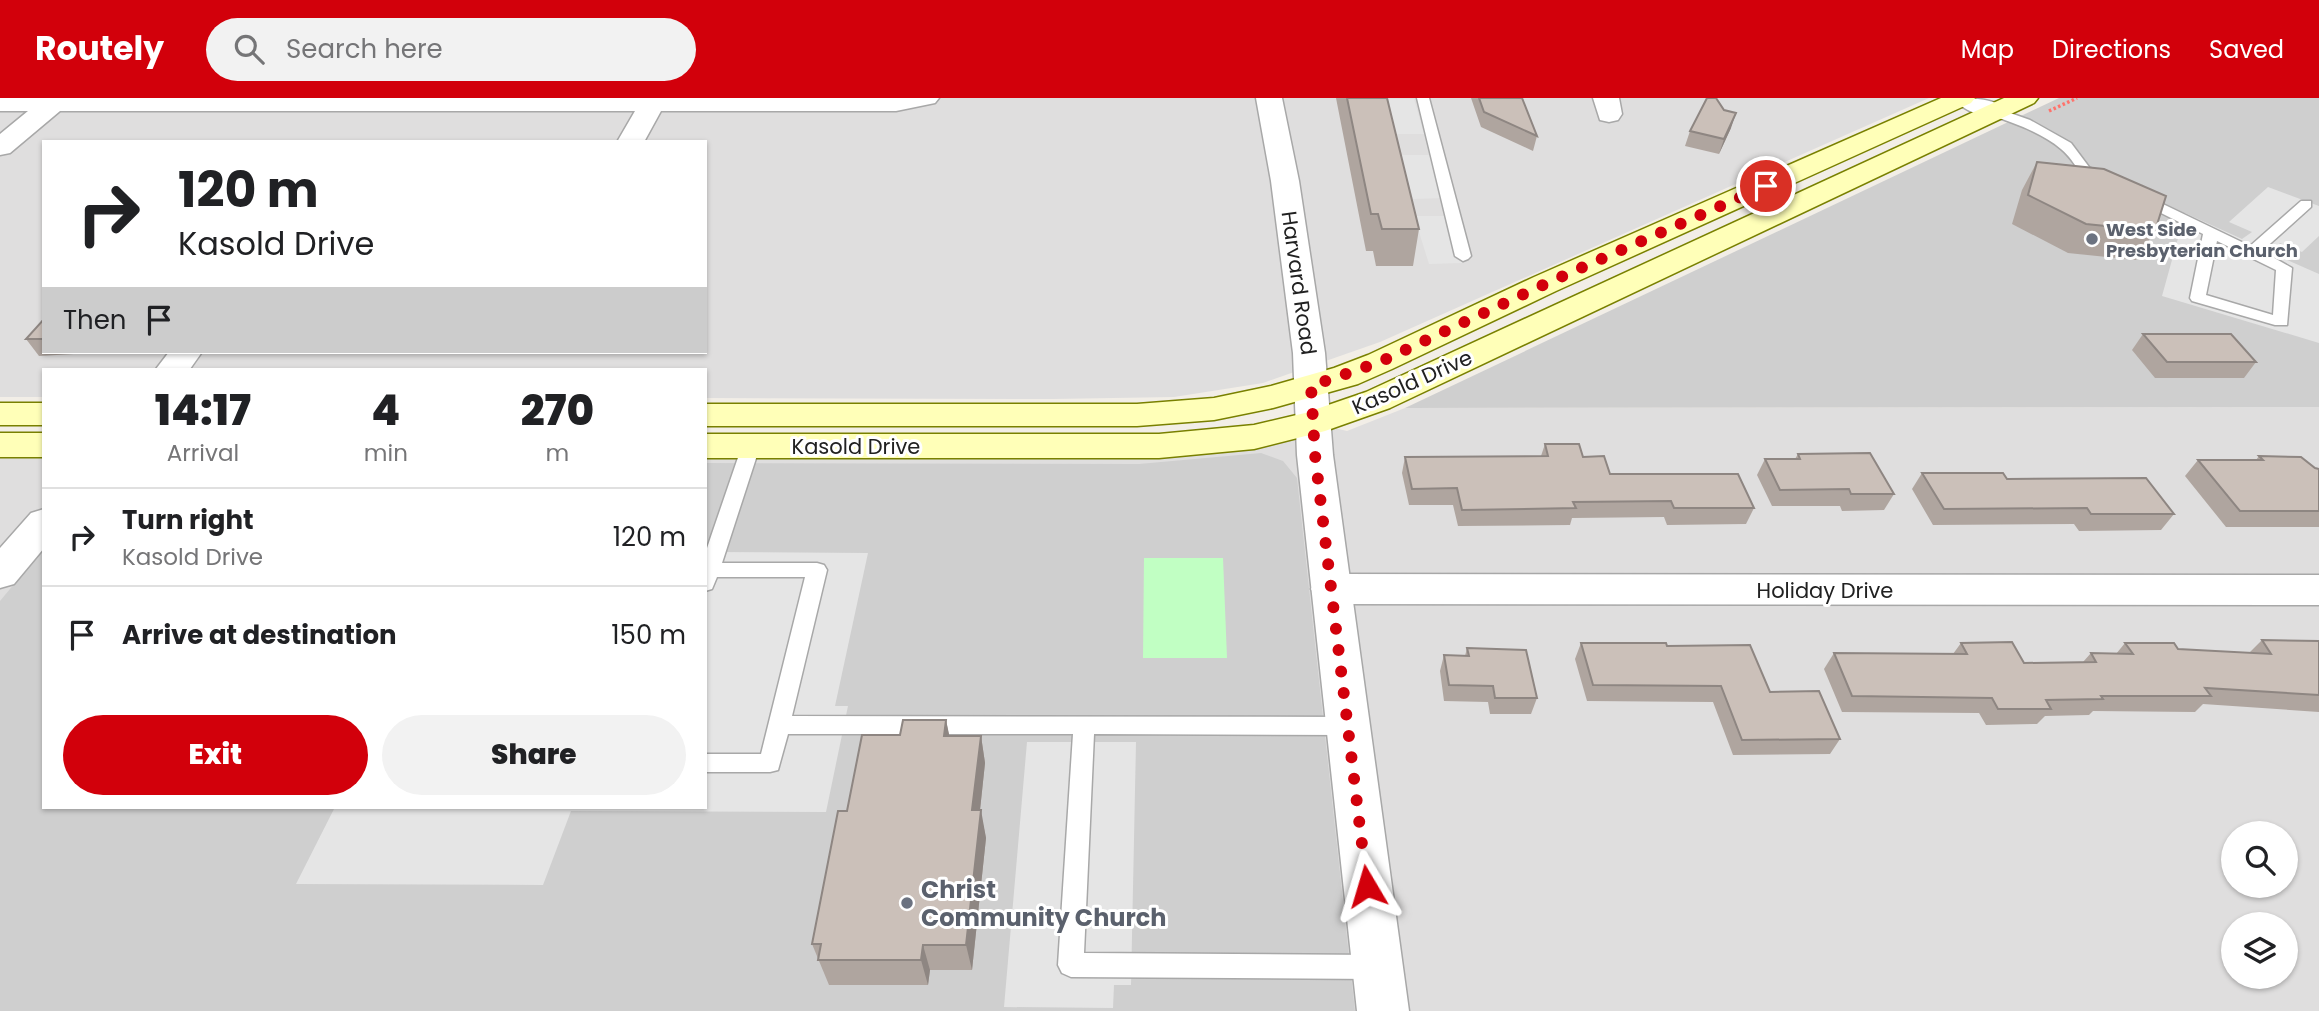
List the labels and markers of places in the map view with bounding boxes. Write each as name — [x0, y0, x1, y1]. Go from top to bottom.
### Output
pin — [1736, 156, 1796, 216]
place label: West Side Presbyterian Church — [2106, 217, 2298, 263]
marker: West Side Presbyterian Church — [2084, 231, 2100, 247]
place label: Christ Community Church — [921, 873, 1166, 934]
marker: Christ Community Church — [899, 895, 915, 911]

